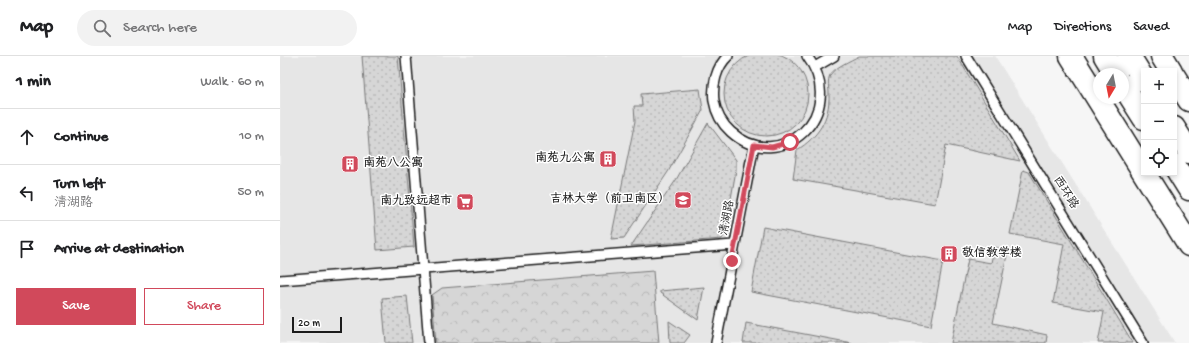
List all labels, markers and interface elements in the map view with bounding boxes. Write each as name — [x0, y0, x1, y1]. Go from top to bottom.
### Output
search box — [77, 10, 357, 46]
text: Map — [20, 16, 53, 39]
icon: search — [91, 17, 113, 39]
text: Search here — [123, 19, 197, 37]
text: Map — [1008, 19, 1032, 36]
text: Directions — [1054, 19, 1111, 36]
text: Saved — [1133, 19, 1169, 36]
north arrow — [1093, 68, 1129, 104]
map controls — [1141, 68, 1177, 176]
button: + — [1141, 68, 1177, 104]
text: 1 min — [16, 72, 51, 92]
text: Walk · 60 m — [201, 75, 264, 90]
button: − — [1141, 104, 1177, 140]
icon: ahead — [16, 126, 38, 148]
text: Continue — [54, 128, 108, 146]
text: 10 m — [239, 129, 264, 144]
route start — [781, 133, 799, 151]
button: locate — [1141, 140, 1177, 176]
building icon: 南苑九公寓 — [598, 149, 618, 169]
place label: 南苑九公寓 — [535, 151, 595, 166]
building icon: 南苑八公寓 — [340, 154, 360, 174]
place label: 南苑八公寓 — [363, 156, 423, 171]
street label: 西环路 — [1050, 173, 1081, 212]
text: Turn left — [54, 175, 105, 193]
icon: left — [16, 182, 38, 204]
text: 50 m — [237, 185, 264, 200]
school or university icon: 吉林大学（前卫南区） — [673, 190, 693, 210]
supermarket icon: 南九致远超市 — [455, 192, 475, 212]
place label: 吉林大学（前卫南区） — [550, 192, 670, 207]
place label: 南九致远超市 — [380, 194, 452, 209]
text: 清湖路 — [54, 196, 93, 211]
street label: 清湖路 — [717, 199, 738, 237]
icon: arrive — [16, 238, 38, 260]
text: Arrive at destination — [54, 240, 184, 258]
building icon: 敬信教学楼 — [939, 244, 959, 264]
place label: 敬信教学楼 — [962, 245, 1022, 261]
route end — [723, 252, 741, 270]
button: Save — [16, 288, 136, 325]
button: Share — [144, 288, 264, 325]
scale bar — [292, 315, 342, 334]
text: 20 m — [298, 318, 320, 330]

